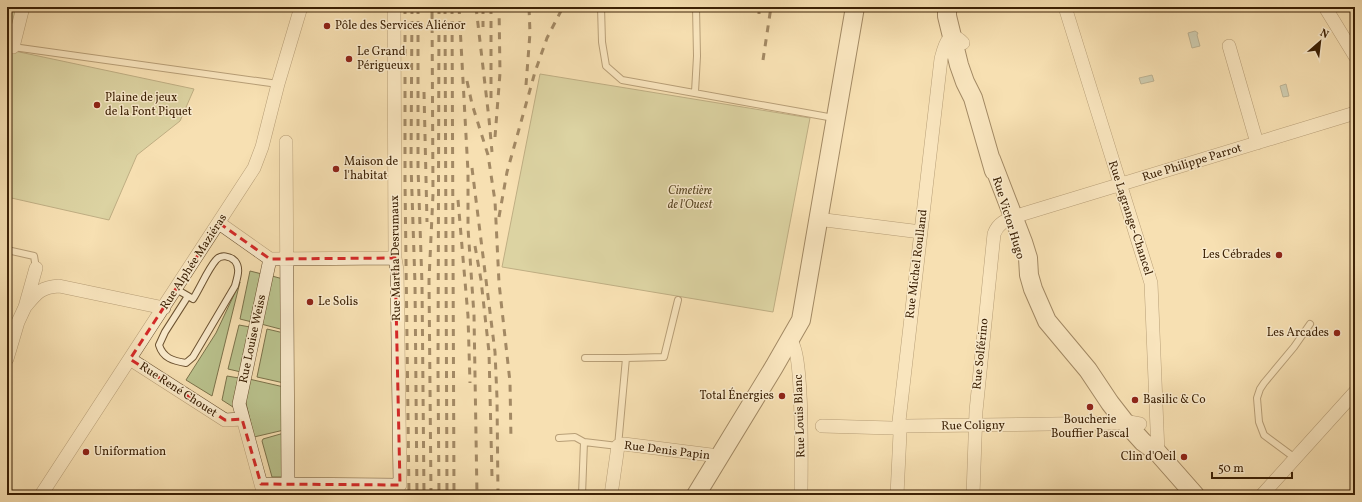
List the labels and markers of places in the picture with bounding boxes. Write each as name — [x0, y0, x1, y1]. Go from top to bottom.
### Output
place label: Pôle des Services Aliénor — [335, 18, 465, 34]
marker: Pôle des Services Aliénor — [322, 21, 332, 31]
place label: Le Grand Périgueux — [357, 44, 410, 74]
marker: Le Grand Périgueux — [344, 54, 354, 64]
place label: Plaine de jeux de la Font Piquet — [105, 90, 192, 120]
marker: Plaine de jeux de la Font Piquet — [92, 100, 102, 110]
place label: Maison de l'habitat — [344, 154, 399, 184]
marker: Maison de l'habitat — [331, 164, 341, 174]
place label: Les Cébrades — [1202, 247, 1271, 263]
marker: Les Cébrades — [1274, 250, 1284, 260]
place label: Le Solis — [318, 294, 358, 310]
marker: Le Solis — [305, 297, 315, 307]
place label: Les Arcades — [1267, 325, 1329, 341]
marker: Les Arcades — [1332, 328, 1342, 338]
place label: Total Énergies — [700, 387, 774, 404]
marker: Total Énergies — [777, 391, 787, 401]
place label: Basilic & Co — [1143, 392, 1206, 408]
marker: Basilic & Co — [1130, 395, 1140, 405]
marker: Boucherie Bouffier Pascal — [1085, 402, 1095, 412]
place label: Boucherie Bouffier Pascal — [1051, 412, 1129, 442]
place label: Uniformation — [94, 444, 166, 460]
marker: Uniformation — [81, 447, 91, 457]
place label: Clin d'Oeil — [1121, 449, 1176, 465]
marker: Clin d'Oeil — [1179, 452, 1189, 462]

